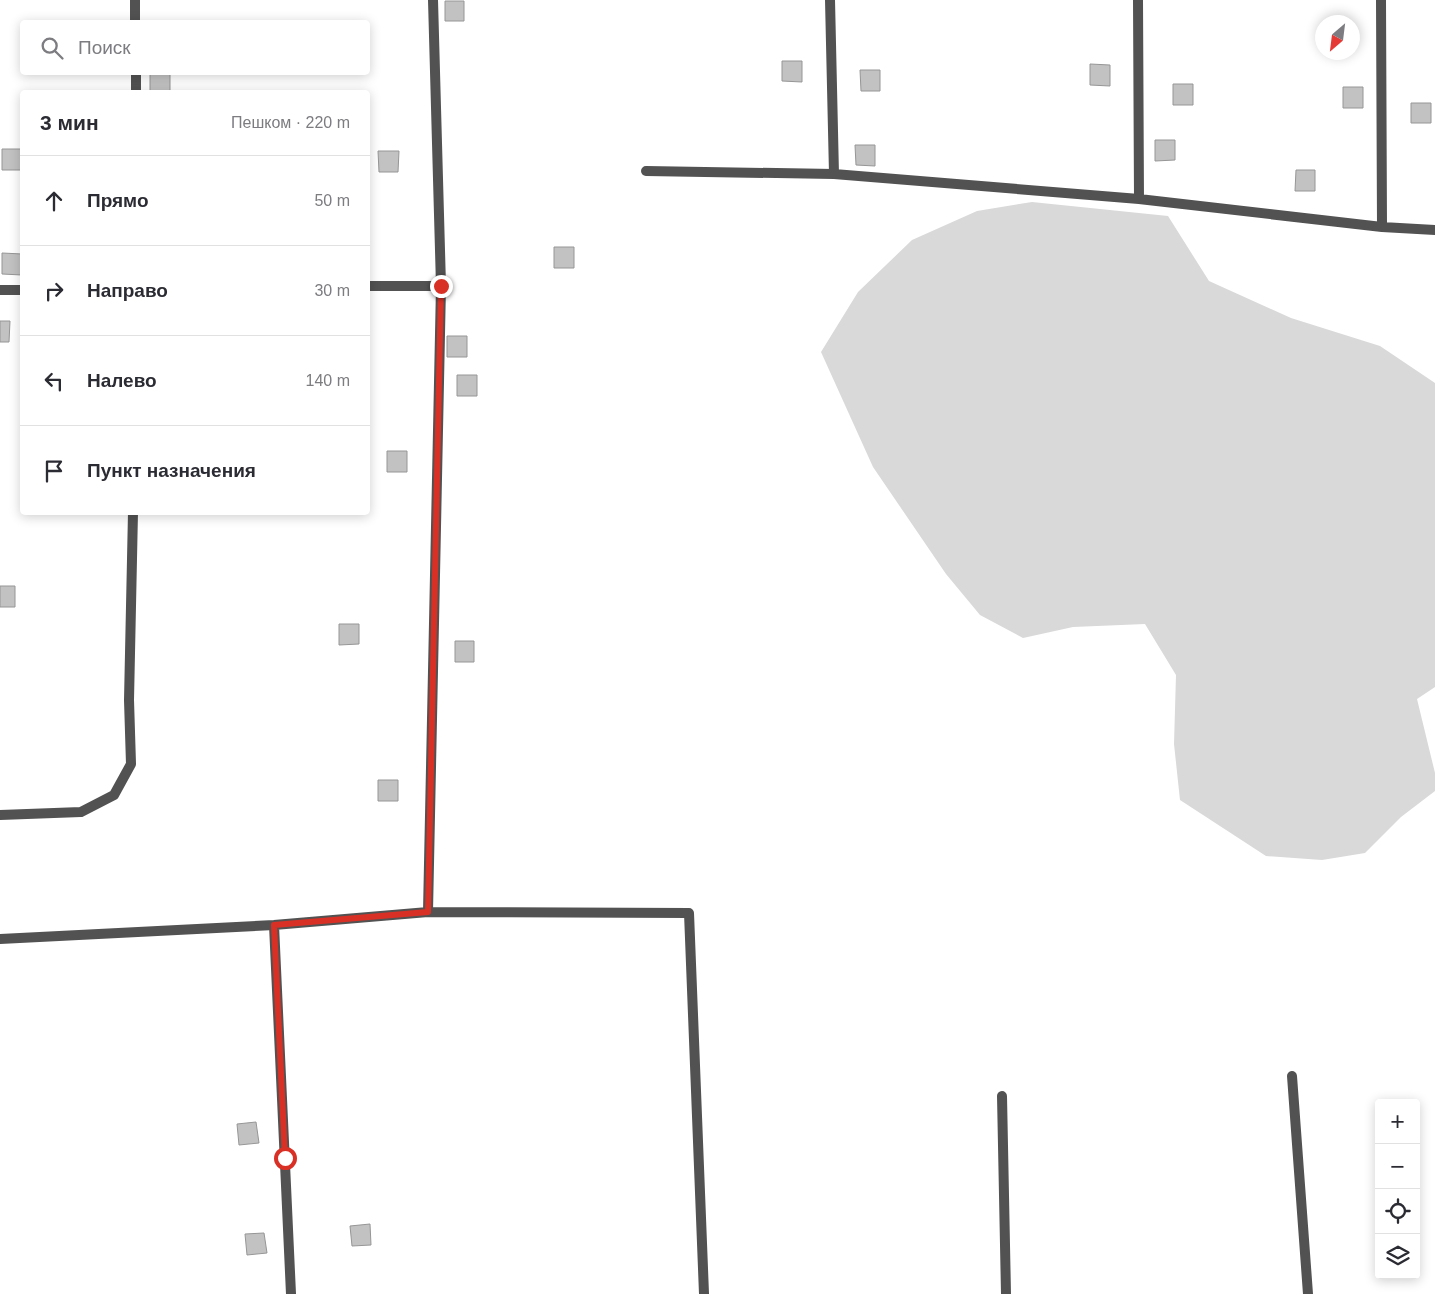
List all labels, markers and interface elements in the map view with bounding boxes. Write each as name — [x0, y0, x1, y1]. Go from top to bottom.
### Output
north arrow — [1315, 15, 1360, 60]
search box — [20, 20, 370, 75]
icon: search — [38, 34, 66, 62]
text: Поиск — [78, 37, 131, 58]
text: 3 мин — [40, 111, 99, 134]
text: Пешком · 220 m — [231, 114, 350, 131]
icon: ahead — [40, 187, 68, 215]
text: Прямо — [87, 190, 149, 211]
text: 50 m — [314, 192, 350, 209]
route end — [430, 275, 453, 298]
icon: right — [40, 277, 68, 305]
text: Направо — [87, 280, 168, 301]
text: 30 m — [314, 282, 350, 299]
icon: left — [40, 367, 68, 395]
text: Налево — [87, 370, 157, 391]
text: 140 m — [306, 372, 350, 389]
icon: arrive — [40, 457, 68, 485]
text: Пункт назначения — [87, 460, 256, 481]
map controls — [1375, 1099, 1420, 1279]
button: + — [1375, 1099, 1420, 1144]
button: − — [1375, 1144, 1420, 1189]
route start — [274, 1147, 297, 1170]
button: locate — [1375, 1189, 1420, 1234]
button: layers — [1375, 1234, 1420, 1279]

